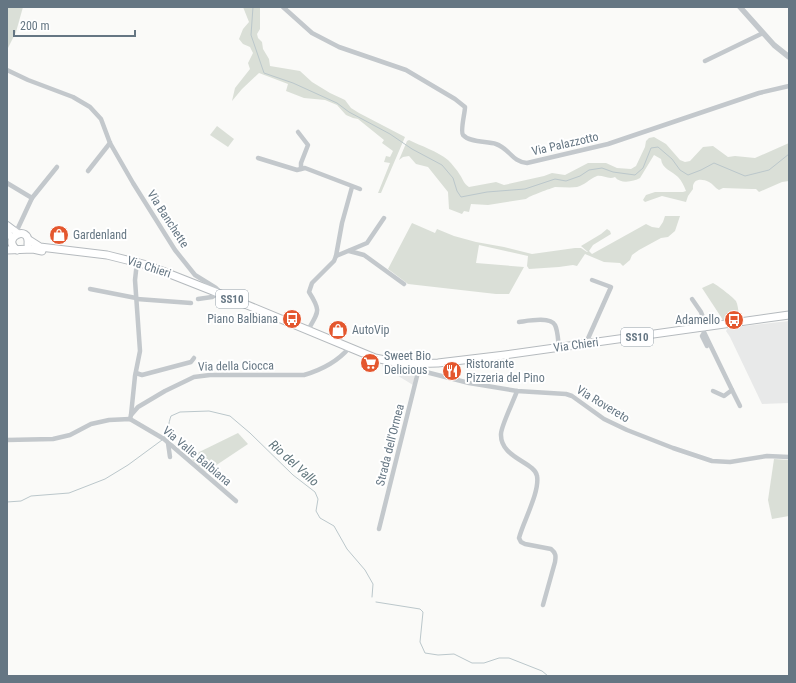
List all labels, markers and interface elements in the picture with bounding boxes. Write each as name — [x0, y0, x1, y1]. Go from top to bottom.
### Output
scale bar — [14, 12, 135, 38]
text: 200 m — [20, 19, 50, 33]
street label: Via Palazzotto — [530, 129, 600, 159]
street label: Via Banchette — [144, 188, 192, 251]
shop icon: Gardenland — [48, 224, 70, 246]
place label: Gardenland — [73, 228, 127, 242]
street label: Via Chieri — [125, 253, 173, 281]
road number: SS10 — [216, 290, 248, 308]
bus stop icon: Piano Balbiana — [281, 308, 303, 330]
bus stop icon: Adamello — [723, 309, 745, 331]
place label: Piano Balbiana — [207, 312, 278, 326]
place label: Adamello — [675, 313, 720, 327]
shop icon: AutoVip — [327, 319, 349, 341]
place label: AutoVip — [352, 323, 390, 337]
road number: SS10 — [621, 328, 653, 346]
street label: Via Chieri — [553, 335, 599, 355]
place label: Sweet Bio Delicious — [384, 349, 431, 377]
supermarket icon: Sweet Bio Delicious — [359, 352, 381, 374]
place label: Ristorante Pizzeria del Pino — [466, 357, 545, 385]
street label: Via della Ciocca — [198, 358, 274, 374]
restaurant icon: Ristorante Pizzeria del Pino — [441, 360, 463, 382]
street label: Via Rovereto — [574, 383, 632, 425]
street label: Strada dell'Ormea — [373, 402, 407, 487]
street label: Via Valle Balbiana — [160, 423, 234, 489]
water label: Rio del Vallo — [266, 437, 322, 489]

